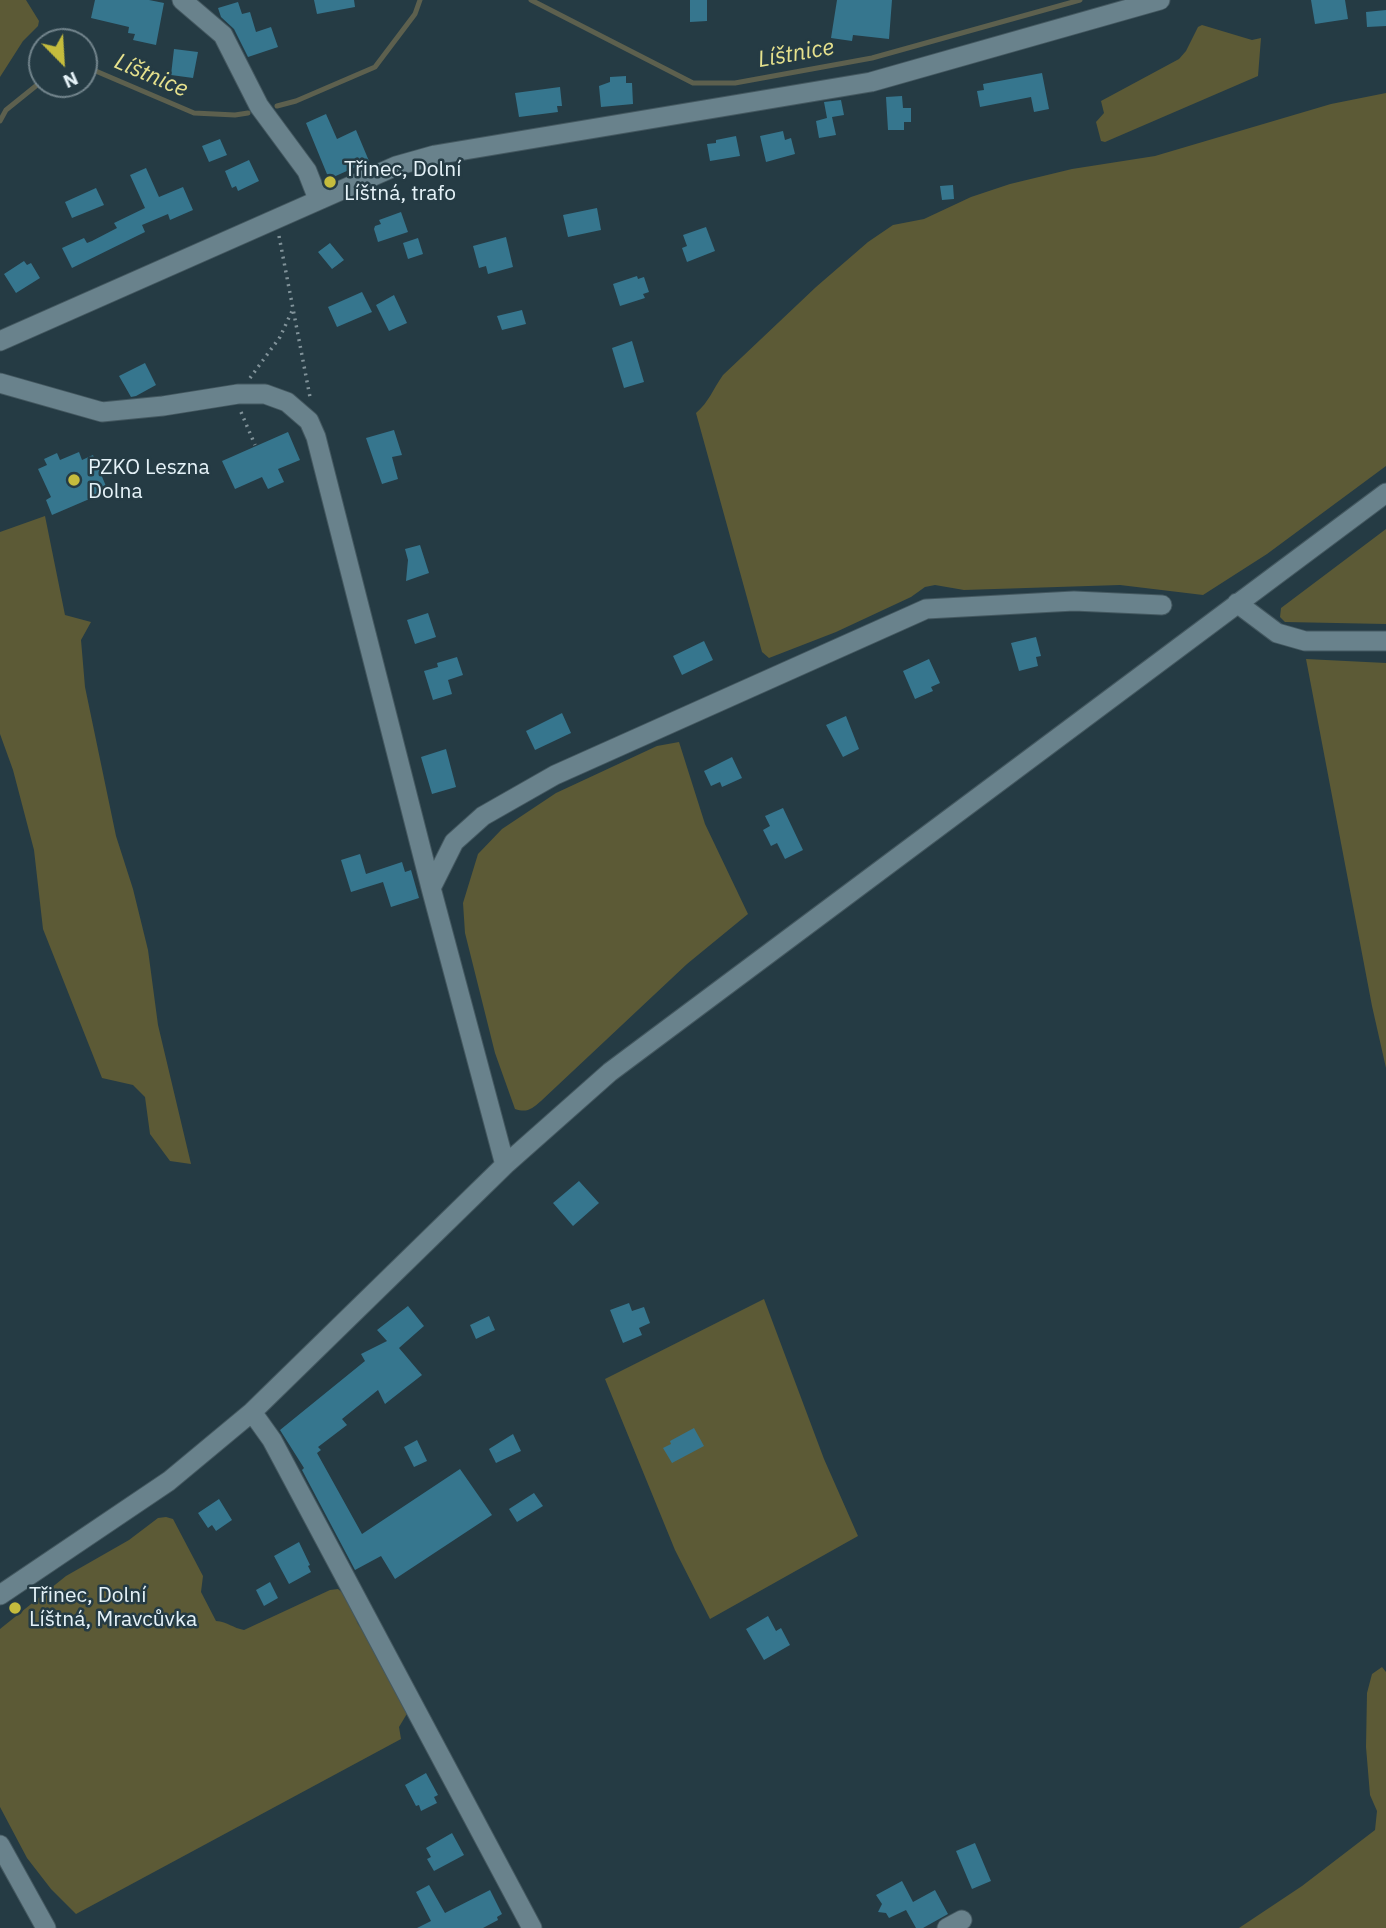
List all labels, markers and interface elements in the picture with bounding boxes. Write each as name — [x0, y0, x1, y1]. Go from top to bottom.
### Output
north arrow — [28, 28, 98, 98]
water label: Líštnice — [756, 34, 836, 74]
water label: Líštnice — [110, 48, 192, 104]
text: N — [60, 67, 82, 94]
place label: Třinec, Dolní Líštná, trafo — [344, 157, 461, 207]
marker: Třinec, Dolní Líštná, trafo — [322, 174, 338, 190]
place label: PZKO Leszna Dolna — [88, 455, 210, 505]
marker: PZKO Leszna Dolna — [66, 472, 82, 488]
place label: Třinec, Dolní Líštná, Mravcůvka — [29, 1583, 197, 1633]
marker: Třinec, Dolní Líštná, Mravcůvka — [7, 1600, 23, 1616]

